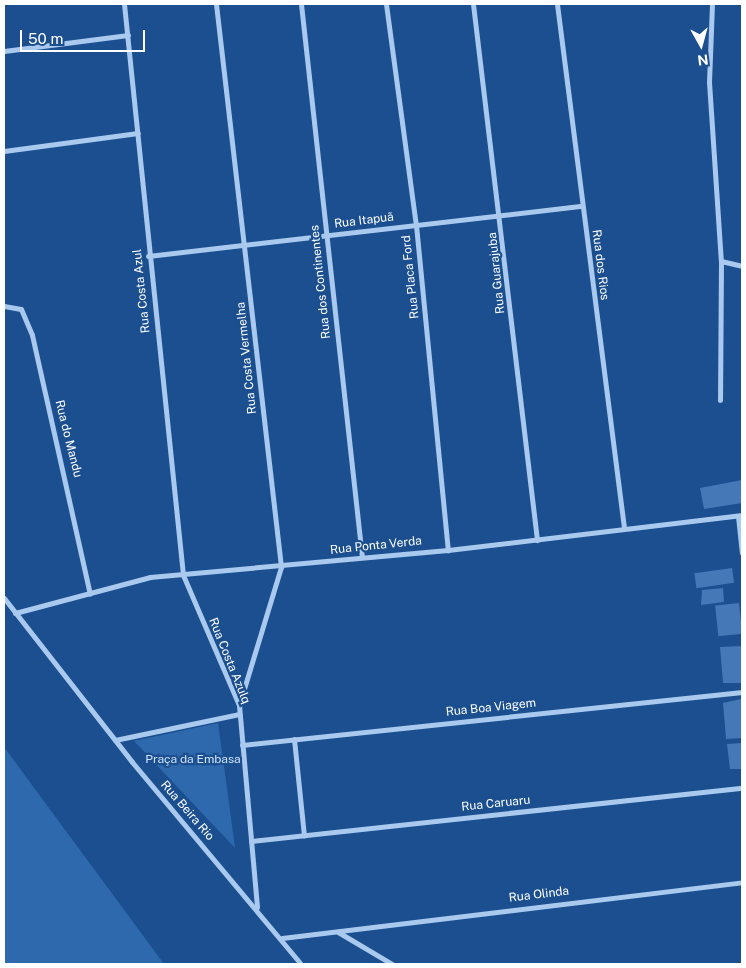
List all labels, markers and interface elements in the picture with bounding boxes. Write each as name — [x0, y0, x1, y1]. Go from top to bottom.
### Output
scale bar — [22, 20, 148, 52]
north arrow — [676, 20, 726, 70]
text: 50 m — [28, 30, 63, 47]
text: N — [696, 51, 709, 68]
street label: Rua Itapuã — [333, 210, 395, 232]
street label: Rua dos Continentes — [308, 224, 334, 340]
street label: Rua dos Rios — [589, 229, 611, 301]
street label: Rua Guarajuba — [486, 231, 508, 315]
street label: Rua Placa Ford — [399, 235, 423, 319]
street label: Rua Costa Azul — [130, 248, 154, 334]
street label: Rua Costa Vermelha — [234, 301, 260, 415]
street label: Rua do Mandu — [51, 399, 85, 479]
street label: Rua Ponta Verda — [329, 534, 423, 558]
street label: Rua Costa Azulq — [205, 616, 253, 706]
street label: Rua Boa Viagem — [445, 696, 537, 720]
park label: Praça da Embasa — [145, 753, 241, 767]
street label: Rua Beira Rio — [157, 778, 217, 844]
street label: Rua Caruaru — [461, 793, 531, 815]
street label: Rua Olinda — [508, 884, 570, 906]

